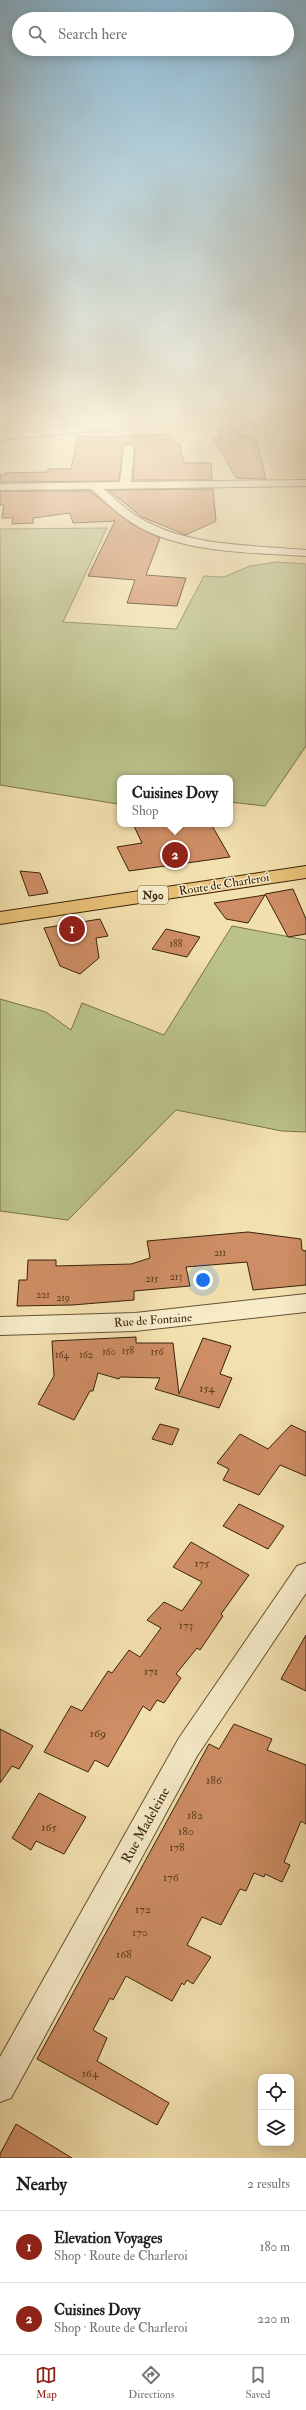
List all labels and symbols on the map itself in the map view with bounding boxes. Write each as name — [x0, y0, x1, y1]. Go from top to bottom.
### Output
pin: 2 — [162, 840, 188, 870]
street label: Route de Charleroi — [178, 870, 270, 899]
road number: N90 — [138, 886, 168, 904]
pin: 1 — [59, 914, 85, 944]
house number: 188 — [170, 938, 183, 950]
house number: 211 — [214, 1247, 227, 1259]
your location — [193, 1270, 213, 1290]
house number: 213 — [170, 1271, 182, 1283]
house number: 215 — [145, 1273, 159, 1285]
house number: 221 — [36, 1289, 50, 1301]
house number: 219 — [56, 1292, 70, 1304]
street label: Rue de Fontaine — [114, 1310, 192, 1331]
house number: 158 — [122, 1345, 135, 1357]
house number: 160 — [102, 1346, 116, 1358]
house number: 156 — [151, 1346, 164, 1358]
house number: 164 — [55, 1349, 70, 1361]
house number: 162 — [79, 1349, 93, 1361]
house number: 154 — [199, 1381, 215, 1396]
house number: 175 — [194, 1556, 210, 1571]
house number: 173 — [179, 1618, 193, 1633]
house number: 171 — [144, 1664, 158, 1679]
house number: 169 — [90, 1726, 106, 1741]
house number: 186 — [206, 1773, 223, 1788]
street label: Rue Madeleine — [118, 1784, 173, 1866]
house number: 182 — [187, 1808, 203, 1823]
house number: 165 — [41, 1820, 57, 1835]
house number: 180 — [178, 1824, 194, 1839]
house number: 178 — [169, 1840, 185, 1855]
house number: 176 — [163, 1870, 180, 1885]
house number: 172 — [135, 1902, 151, 1917]
house number: 170 — [132, 1925, 148, 1940]
house number: 168 — [116, 1947, 132, 1962]
house number: 164 — [82, 2066, 99, 2081]

